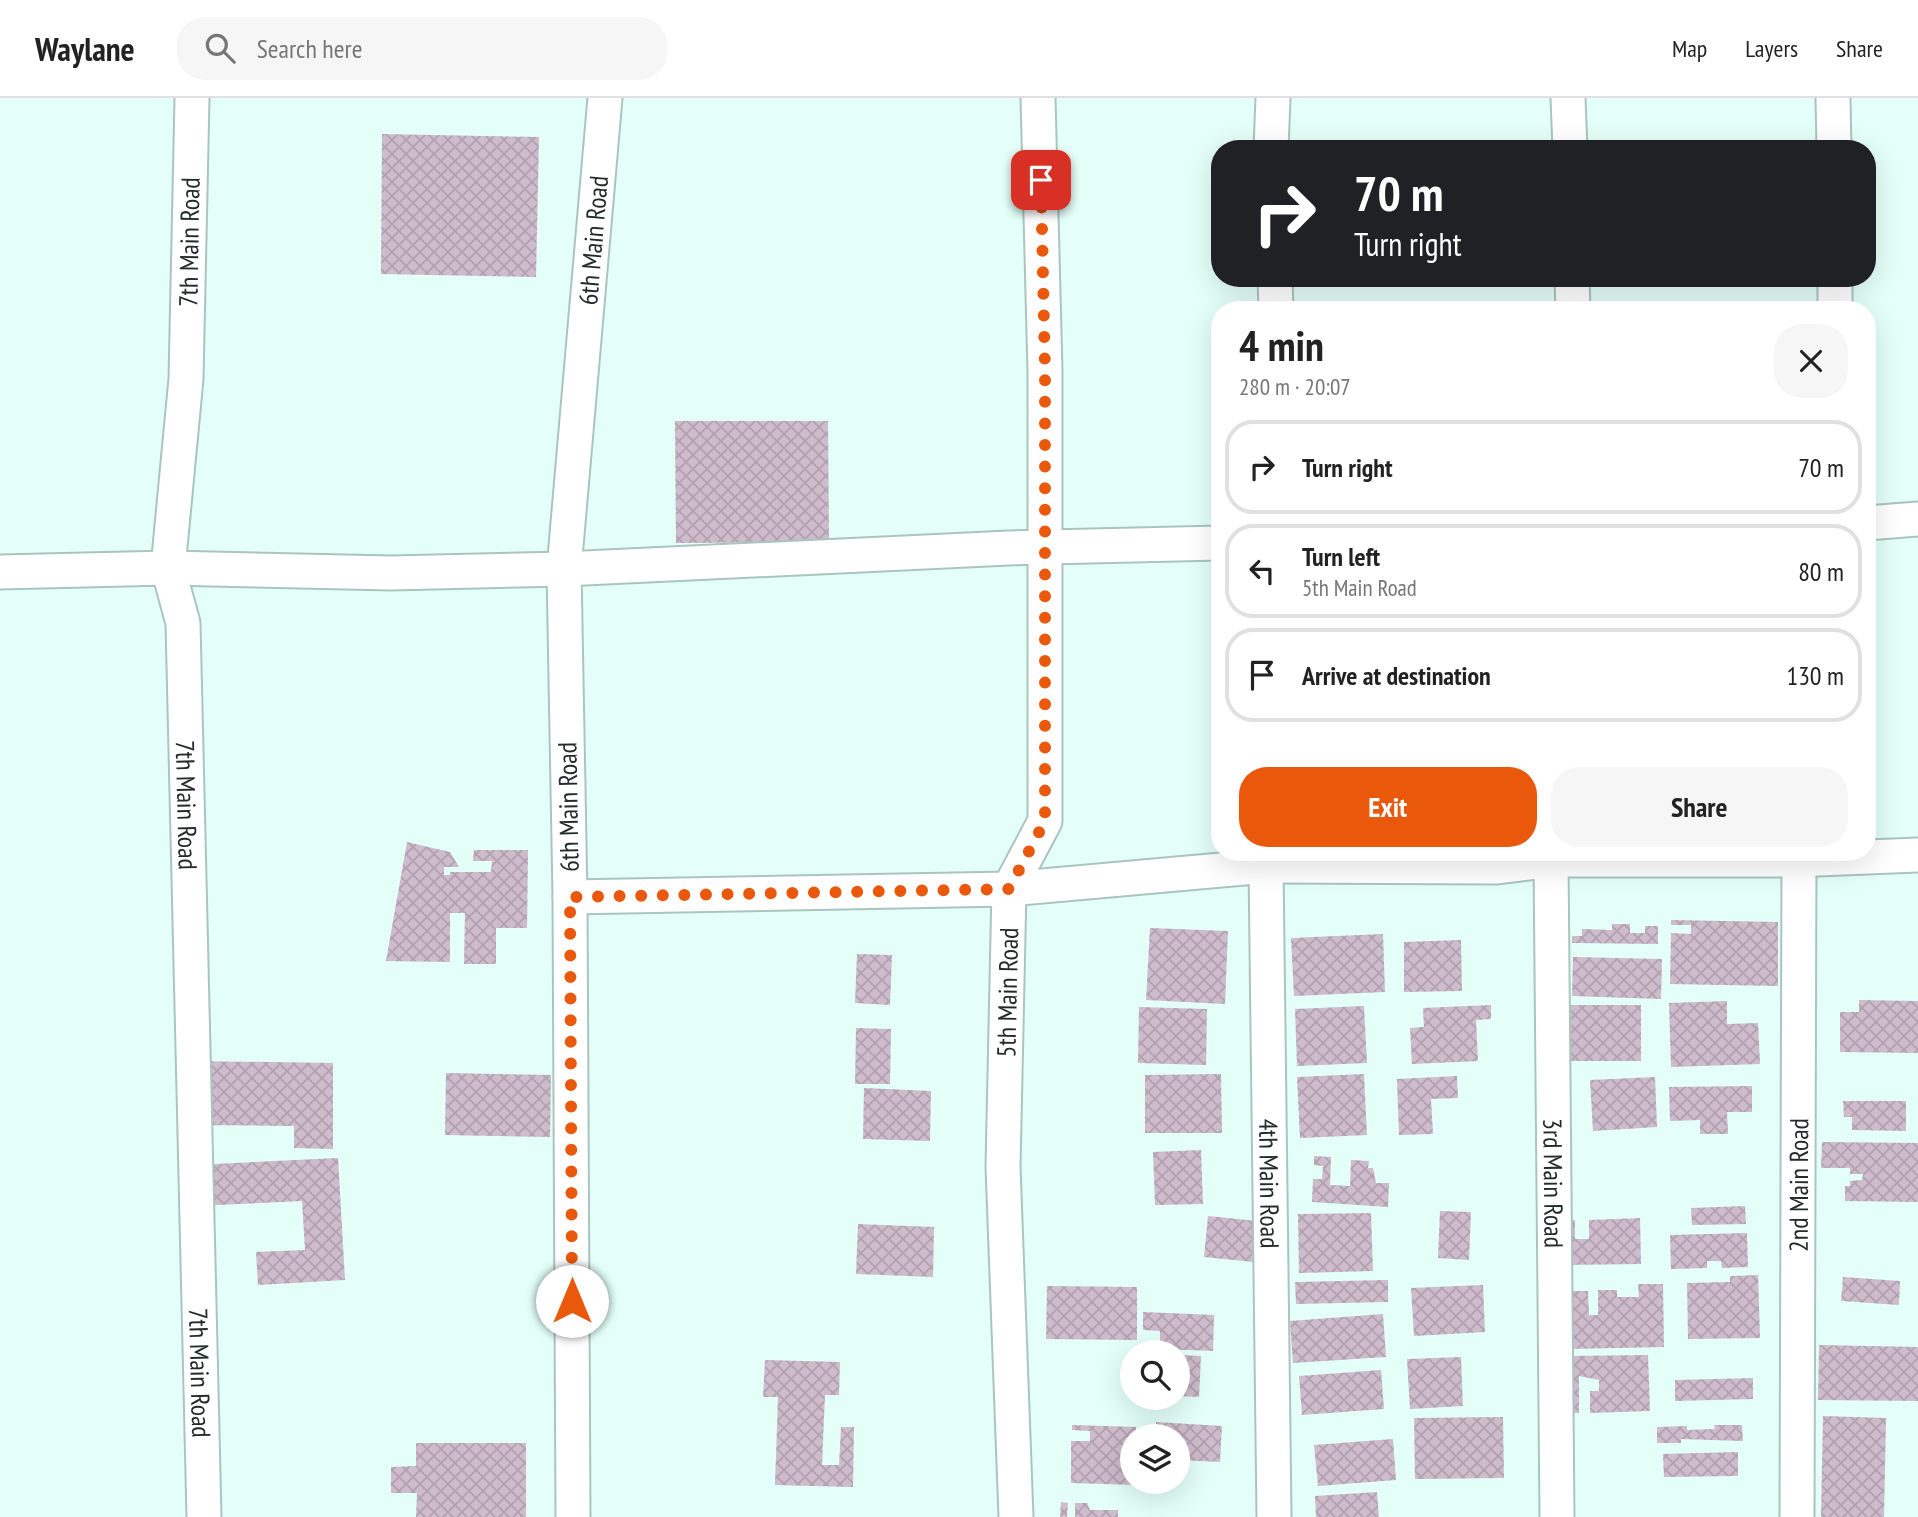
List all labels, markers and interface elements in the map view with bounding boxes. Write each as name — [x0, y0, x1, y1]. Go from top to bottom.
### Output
search box — [177, 17, 667, 80]
text: Waylane — [35, 27, 135, 70]
icon: search — [201, 29, 239, 67]
text: Search here — [257, 32, 362, 65]
text: Map — [1672, 33, 1707, 64]
text: Layers — [1745, 33, 1798, 64]
text: Share — [1836, 33, 1883, 64]
pin — [1011, 150, 1071, 210]
icon: arrive — [1022, 161, 1060, 199]
text: 70 m — [1354, 161, 1443, 225]
icon: right — [1239, 168, 1330, 259]
street label: 6th Main Road — [571, 174, 615, 306]
street label: 7th Main Road — [171, 177, 207, 307]
text: Turn right — [1354, 223, 1462, 265]
text: 4 min — [1239, 318, 1324, 373]
button: close — [1774, 324, 1848, 398]
text: 280 m · 20:07 — [1239, 372, 1351, 401]
icon: right — [1243, 448, 1281, 486]
text: Turn right — [1302, 451, 1393, 484]
text: 70 m — [1798, 451, 1844, 484]
text: Turn left — [1302, 540, 1380, 573]
icon: left — [1243, 552, 1281, 590]
text: 80 m — [1798, 555, 1844, 588]
text: 5th Main Road — [1302, 573, 1417, 602]
icon: arrive — [1243, 656, 1281, 694]
text: Arrive at destination — [1302, 659, 1491, 692]
text: 130 m — [1786, 659, 1844, 692]
street label: 7th Main Road — [169, 740, 205, 870]
street label: 6th Main Road — [550, 742, 586, 872]
button: Exit — [1239, 767, 1537, 847]
button: Share — [1551, 767, 1848, 847]
street label: 5th Main Road — [989, 927, 1025, 1058]
street label: 4th Main Road — [1253, 1118, 1287, 1248]
street label: 3rd Main Road — [1537, 1118, 1571, 1248]
street label: 2nd Main Road — [1781, 1118, 1815, 1252]
position arrow — [535, 1264, 609, 1338]
street label: 7th Main Road — [183, 1308, 219, 1438]
map controls — [1120, 1340, 1190, 1494]
button: search — [1120, 1340, 1190, 1410]
button: layers — [1120, 1424, 1190, 1494]

